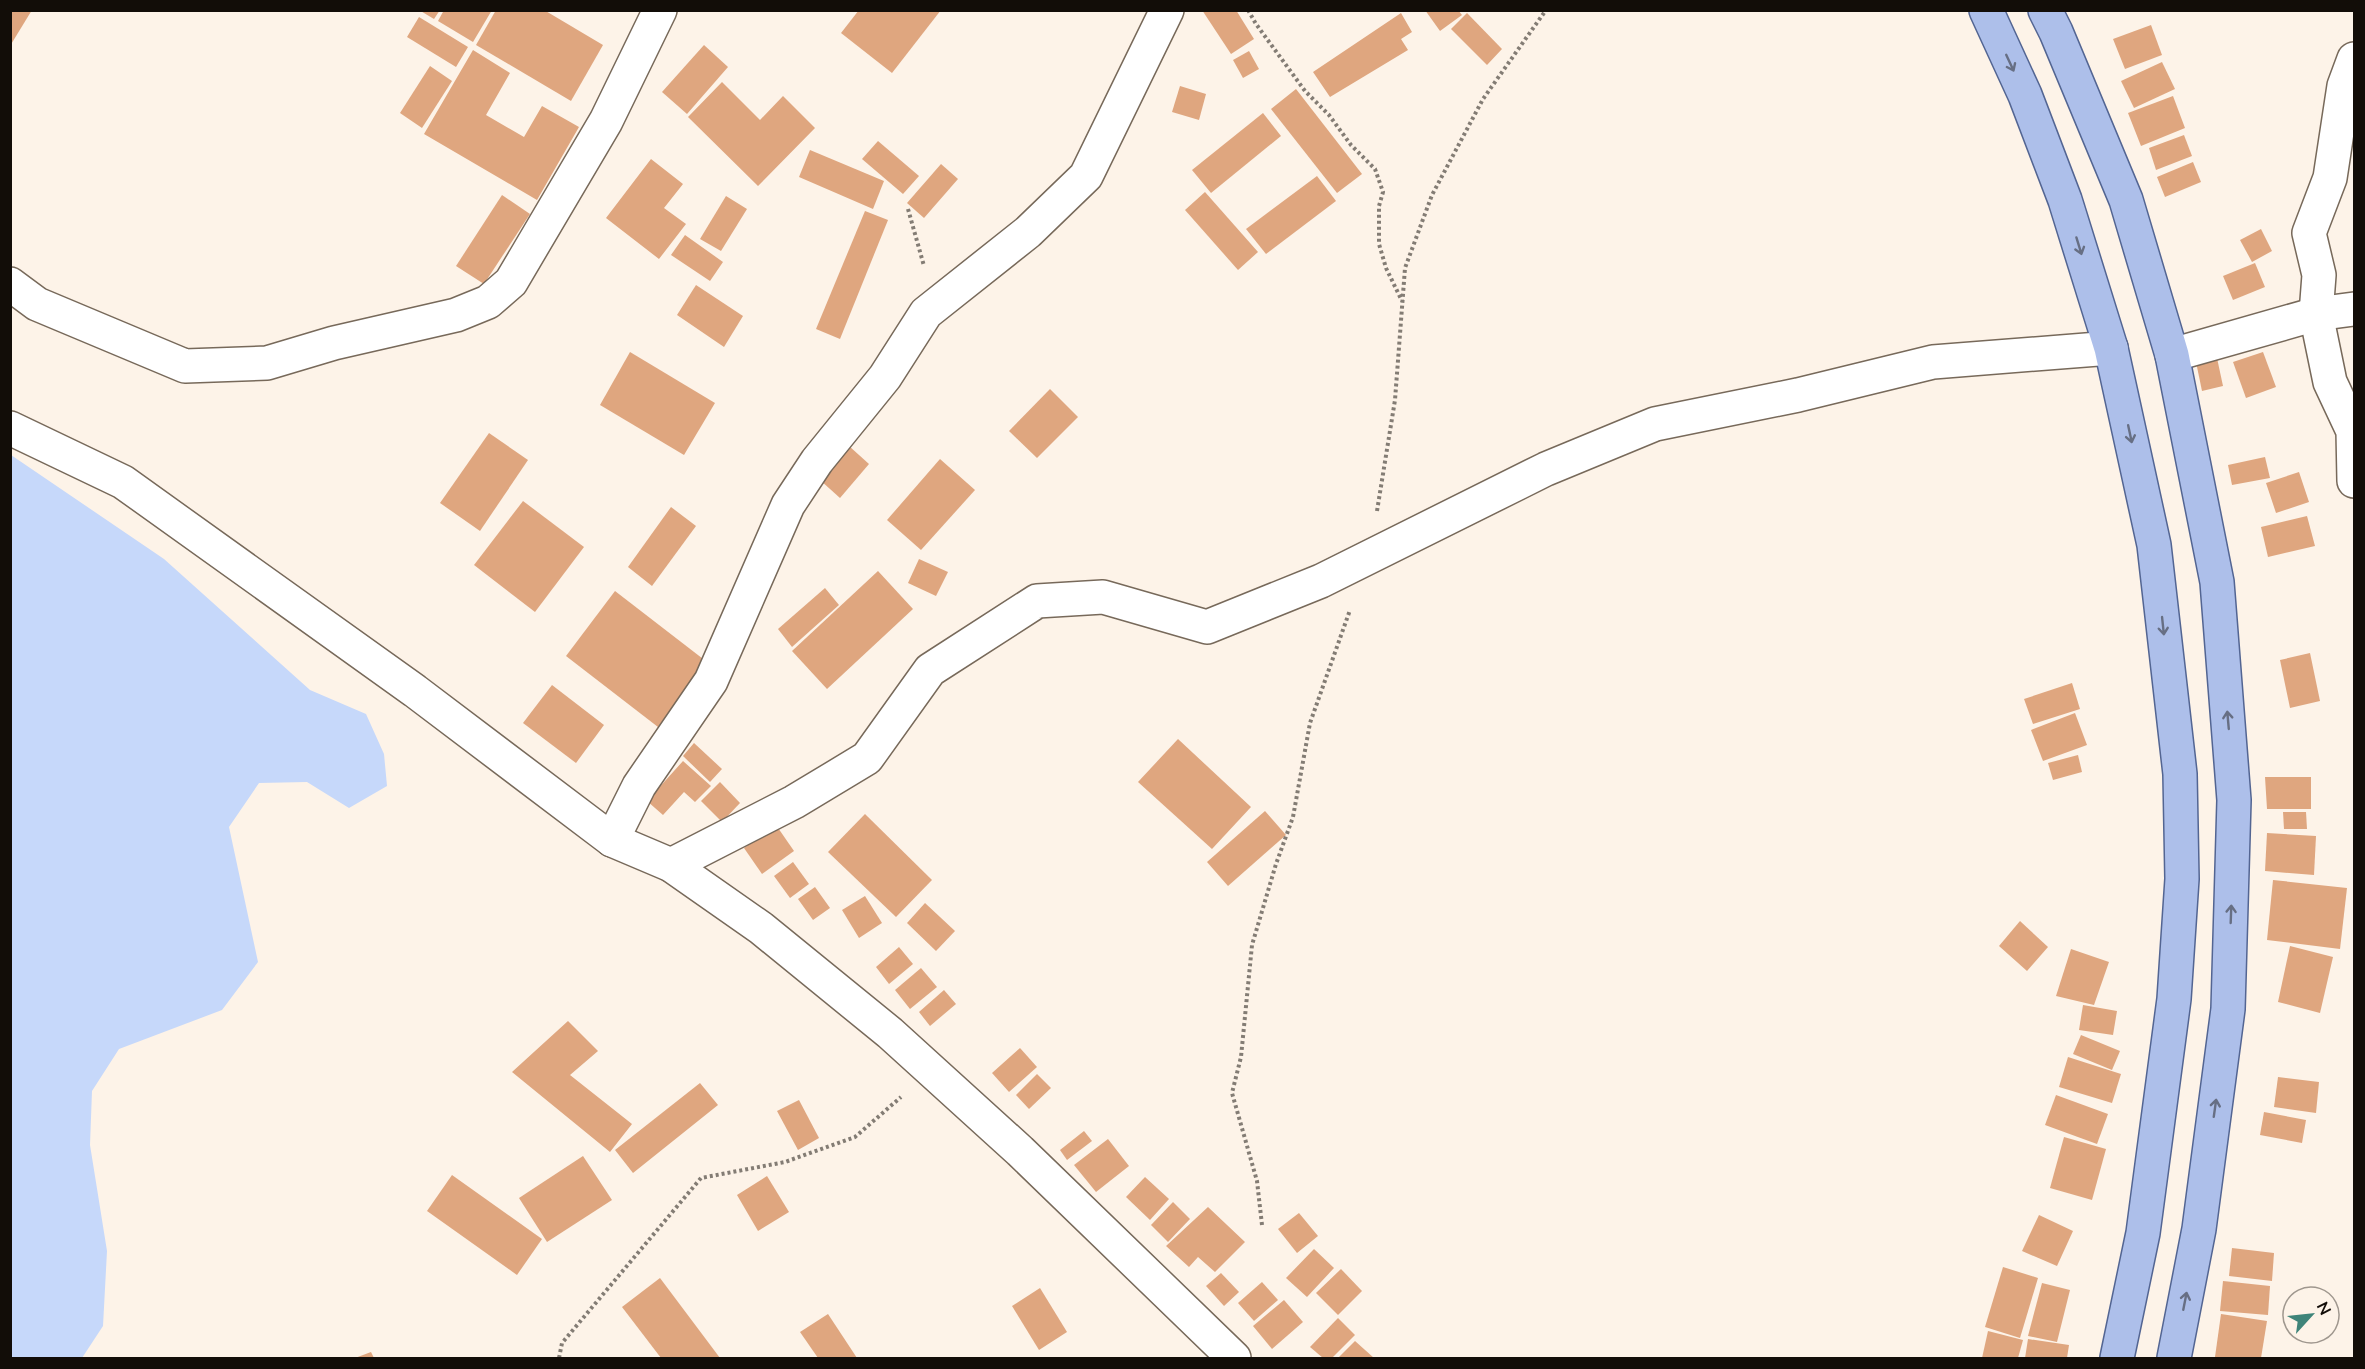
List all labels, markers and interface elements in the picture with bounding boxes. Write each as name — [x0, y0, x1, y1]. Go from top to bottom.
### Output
one-way arrow — [2005, 54, 2017, 72]
one-way arrow — [2075, 236, 2086, 255]
one-way arrow — [2125, 424, 2136, 443]
one-way arrow — [2158, 615, 2169, 635]
one-way arrow — [2222, 710, 2233, 730]
one-way arrow — [2225, 905, 2237, 925]
one-way arrow — [2210, 1099, 2221, 1119]
north arrow — [2281, 1285, 2341, 1345]
one-way arrow — [2180, 1292, 2191, 1311]
text: N — [2313, 1298, 2336, 1318]

